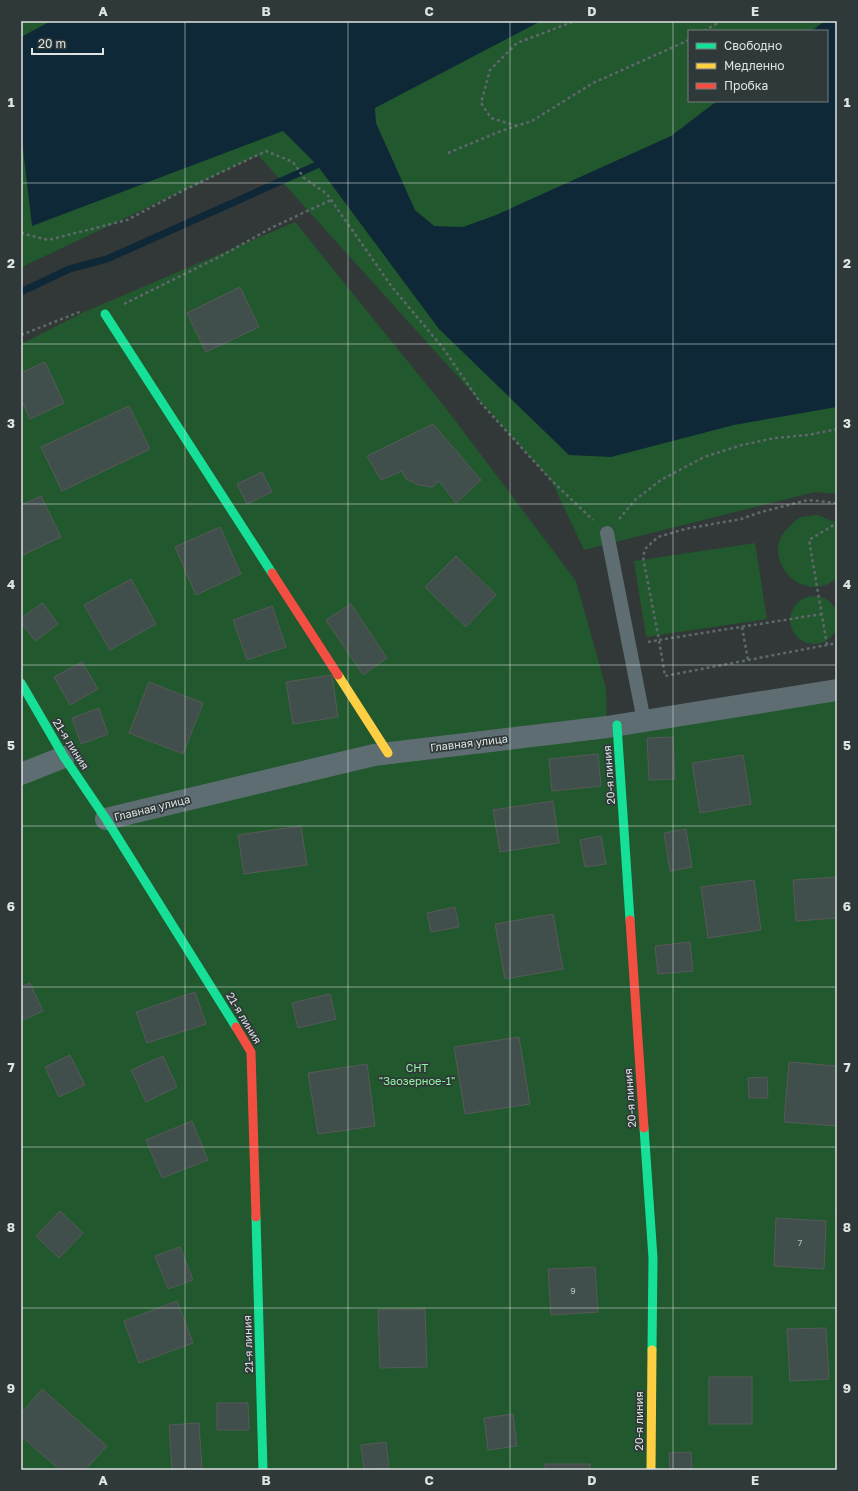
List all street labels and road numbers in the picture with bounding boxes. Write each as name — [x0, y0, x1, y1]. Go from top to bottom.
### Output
street label: 21-я линия — [51, 716, 92, 772]
street label: Главная улица — [429, 731, 508, 754]
street label: 20-я линия — [600, 745, 617, 805]
street label: Главная улица — [112, 792, 191, 823]
street label: 21-я линия — [224, 990, 265, 1046]
street label: 20-я линия — [621, 1068, 638, 1128]
street label: 21-я линия — [240, 1315, 255, 1373]
street label: 20-я линия — [632, 1391, 645, 1451]

